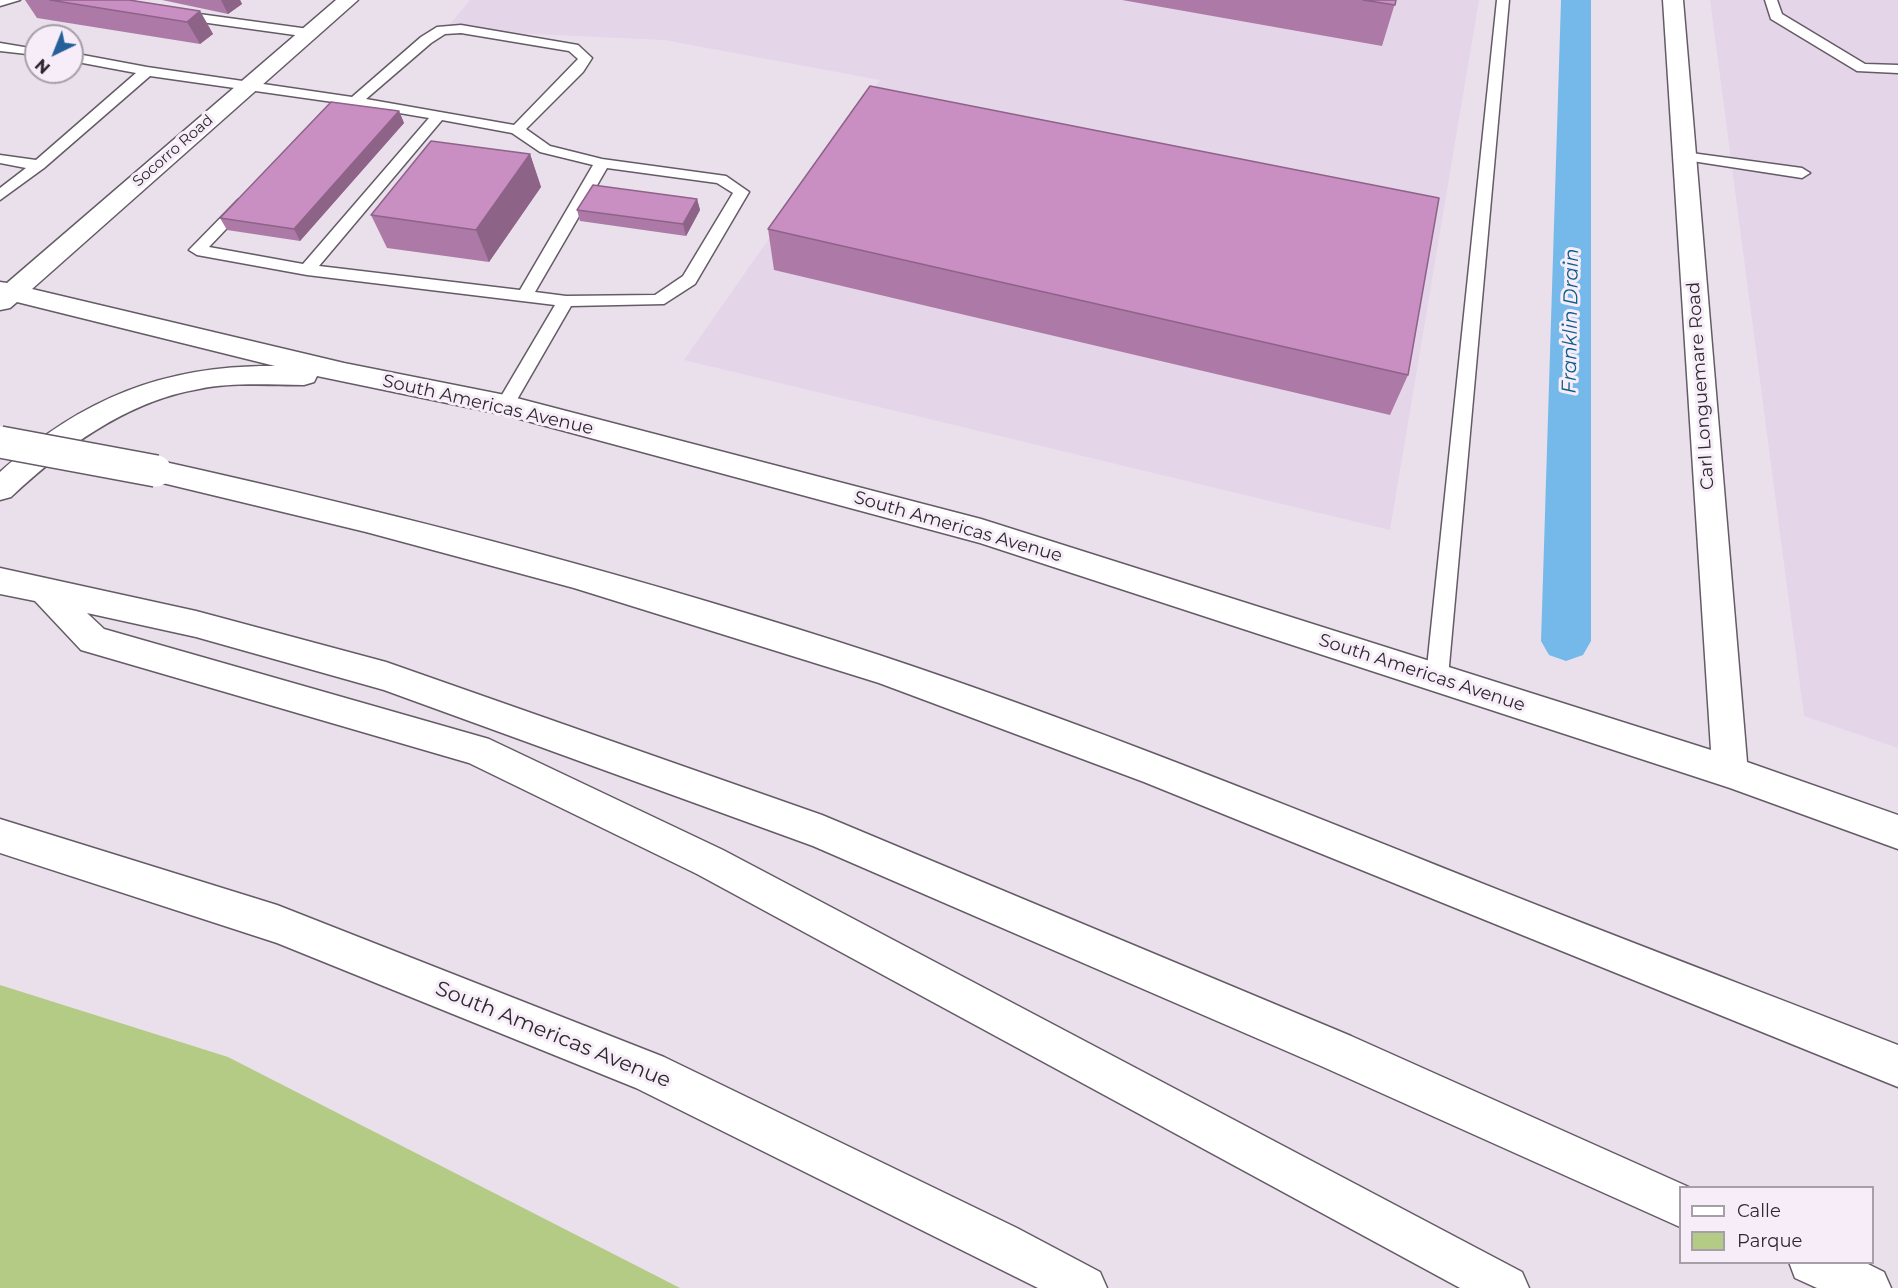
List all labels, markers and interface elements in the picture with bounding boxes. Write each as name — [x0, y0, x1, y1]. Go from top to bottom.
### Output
north arrow — [24, 24, 84, 84]
text: N — [32, 55, 54, 77]
street label: Socorro Road — [129, 111, 217, 191]
water label: Franklin Drain — [1558, 248, 1584, 394]
street label: Carl Longuemare Road — [1683, 281, 1719, 491]
street label: South Americas Avenue — [381, 370, 595, 440]
street label: South Americas Avenue — [851, 487, 1065, 567]
street label: South Americas Avenue — [1316, 629, 1528, 717]
street label: South Americas Avenue — [432, 976, 674, 1094]
legend — [1679, 1186, 1874, 1264]
text: Calle — [1737, 1200, 1781, 1222]
text: Parque — [1737, 1230, 1802, 1252]

